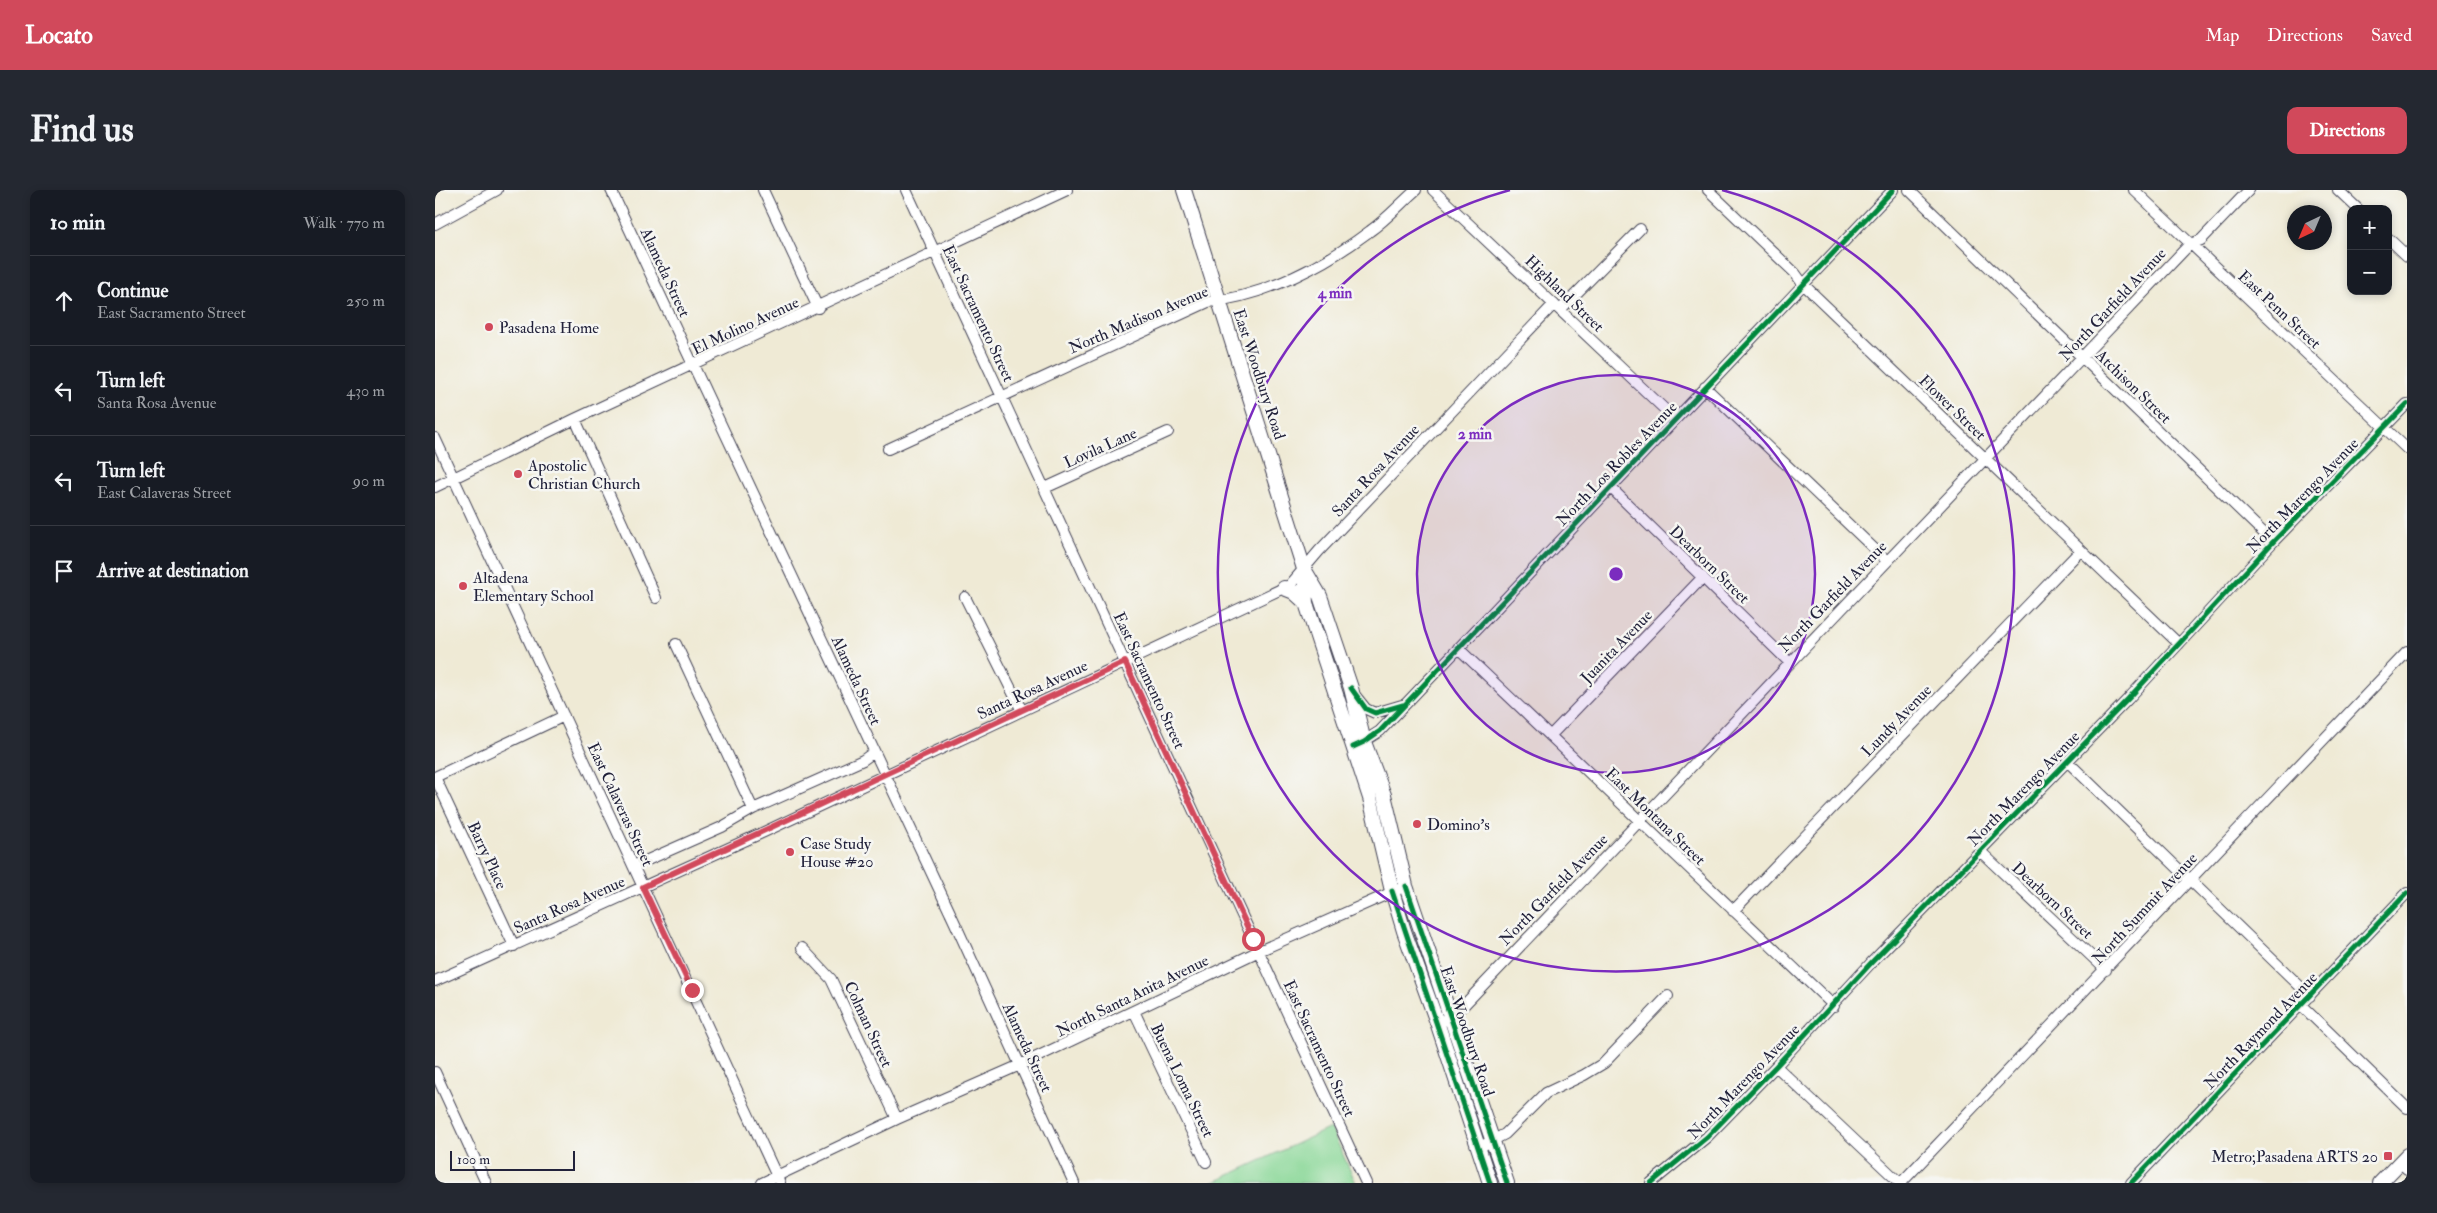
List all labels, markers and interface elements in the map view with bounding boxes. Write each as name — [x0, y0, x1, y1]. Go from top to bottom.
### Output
text: Locato — [25, 20, 93, 51]
text: Map — [2206, 24, 2239, 47]
text: Directions — [2267, 24, 2343, 47]
text: Saved — [2371, 24, 2412, 47]
button: Directions — [2287, 107, 2407, 154]
text: Find us — [30, 108, 134, 152]
north arrow — [2287, 205, 2332, 250]
map controls — [2347, 205, 2392, 295]
button: + — [2347, 205, 2392, 250]
text: 10 min — [50, 209, 105, 236]
text: Walk · 770 m — [303, 213, 385, 233]
street label: Alameda Street — [635, 224, 695, 320]
street label: East Sacramento Street — [938, 242, 1019, 385]
street label: North Garfield Avenue — [2055, 244, 2171, 365]
button: − — [2347, 250, 2392, 295]
street label: Highland Street — [1521, 251, 1608, 336]
street label: East Penn Street — [2234, 266, 2325, 353]
text: Continue — [97, 279, 168, 303]
street label: North Madison Avenue — [1066, 281, 1212, 358]
text: 4 min — [1317, 284, 1353, 303]
icon: ahead — [50, 287, 78, 315]
text: 250 m — [346, 291, 385, 311]
street label: El Molino Avenue — [689, 292, 802, 359]
text: East Sacramento Street — [97, 303, 246, 323]
street label: East Woodbury Road — [1228, 306, 1290, 442]
place label: Pasadena Home — [499, 318, 599, 338]
marker: Pasadena Home — [483, 321, 495, 333]
street label: Atchison Street — [2090, 345, 2175, 428]
text: Turn left — [97, 369, 165, 393]
street label: Flower Street — [1914, 371, 1990, 445]
icon: left — [50, 377, 78, 405]
text: 430 m — [346, 381, 385, 401]
text: Santa Rosa Avenue — [97, 393, 217, 413]
street label: North Los Robles Avenue — [1552, 397, 1682, 530]
street label: Santa Rosa Avenue — [1328, 420, 1424, 521]
street label: Lovila Lane — [1061, 423, 1140, 473]
text: 2 min — [1458, 425, 1492, 444]
street label: North Marengo Avenue — [2243, 434, 2363, 558]
place label: Apostolic Christian Church — [527, 456, 641, 494]
text: Turn left — [97, 459, 165, 483]
icon: left — [50, 467, 78, 495]
marker: Apostolic Christian Church — [512, 468, 524, 480]
text: 90 m — [353, 471, 385, 491]
text: East Calaveras Street — [97, 483, 231, 503]
street label: Dearborn Street — [1665, 521, 1754, 608]
street label: North Garfield Avenue — [1774, 536, 1891, 657]
icon: arrive — [50, 557, 78, 585]
text: Arrive at destination — [97, 559, 249, 583]
centre of rings — [1607, 565, 1625, 583]
place label: Altadena Elementary School — [472, 568, 594, 606]
marker: Altadena Elementary School — [457, 580, 469, 592]
street label: Juanita Avenue — [1576, 605, 1658, 689]
street label: East Sacramento Street — [1109, 609, 1190, 752]
street label: Alameda Street — [826, 632, 886, 728]
street label: Santa Rosa Avenue — [974, 655, 1091, 724]
street label: Lundy Avenue — [1857, 680, 1936, 761]
street label: North Marengo Avenue — [1964, 727, 2084, 851]
street label: East Calaveras Street — [583, 739, 658, 869]
street label: East Montana Street — [1601, 764, 1710, 870]
place label: Domino's — [1427, 815, 1490, 835]
street label: Barry Place — [463, 818, 512, 893]
marker: Domino's — [1411, 818, 1423, 830]
street label: North Garfield Avenue — [1495, 829, 1612, 950]
place label: Case Study House #20 — [800, 834, 873, 872]
marker: Case Study House #20 — [784, 846, 796, 858]
street label: North Summit Avenue — [2088, 848, 2202, 969]
street label: Dearborn Street — [2007, 858, 2097, 943]
street label: Santa Rosa Avenue — [511, 871, 628, 938]
route start — [1242, 928, 1265, 951]
street label: North Santa Anita Avenue — [1053, 950, 1212, 1042]
street label: East Woodbury Road — [1435, 964, 1499, 1099]
street label: North Raymond Avenue — [2200, 968, 2322, 1093]
street label: East Sacramento Street — [1279, 977, 1360, 1120]
street label: Colman Street — [839, 978, 897, 1071]
route end — [681, 979, 704, 1002]
street label: Alameda Street — [997, 999, 1057, 1095]
street label: Buena Loma Street — [1146, 1020, 1218, 1141]
street label: North Marengo Avenue — [1684, 1020, 1804, 1144]
place label: Metro;Pasadena ARTS 20 — [2211, 1147, 2378, 1167]
scale bar — [450, 1148, 575, 1171]
marker: Metro;Pasadena ARTS 20 — [2382, 1150, 2394, 1162]
text: 100 m — [457, 1151, 490, 1168]

